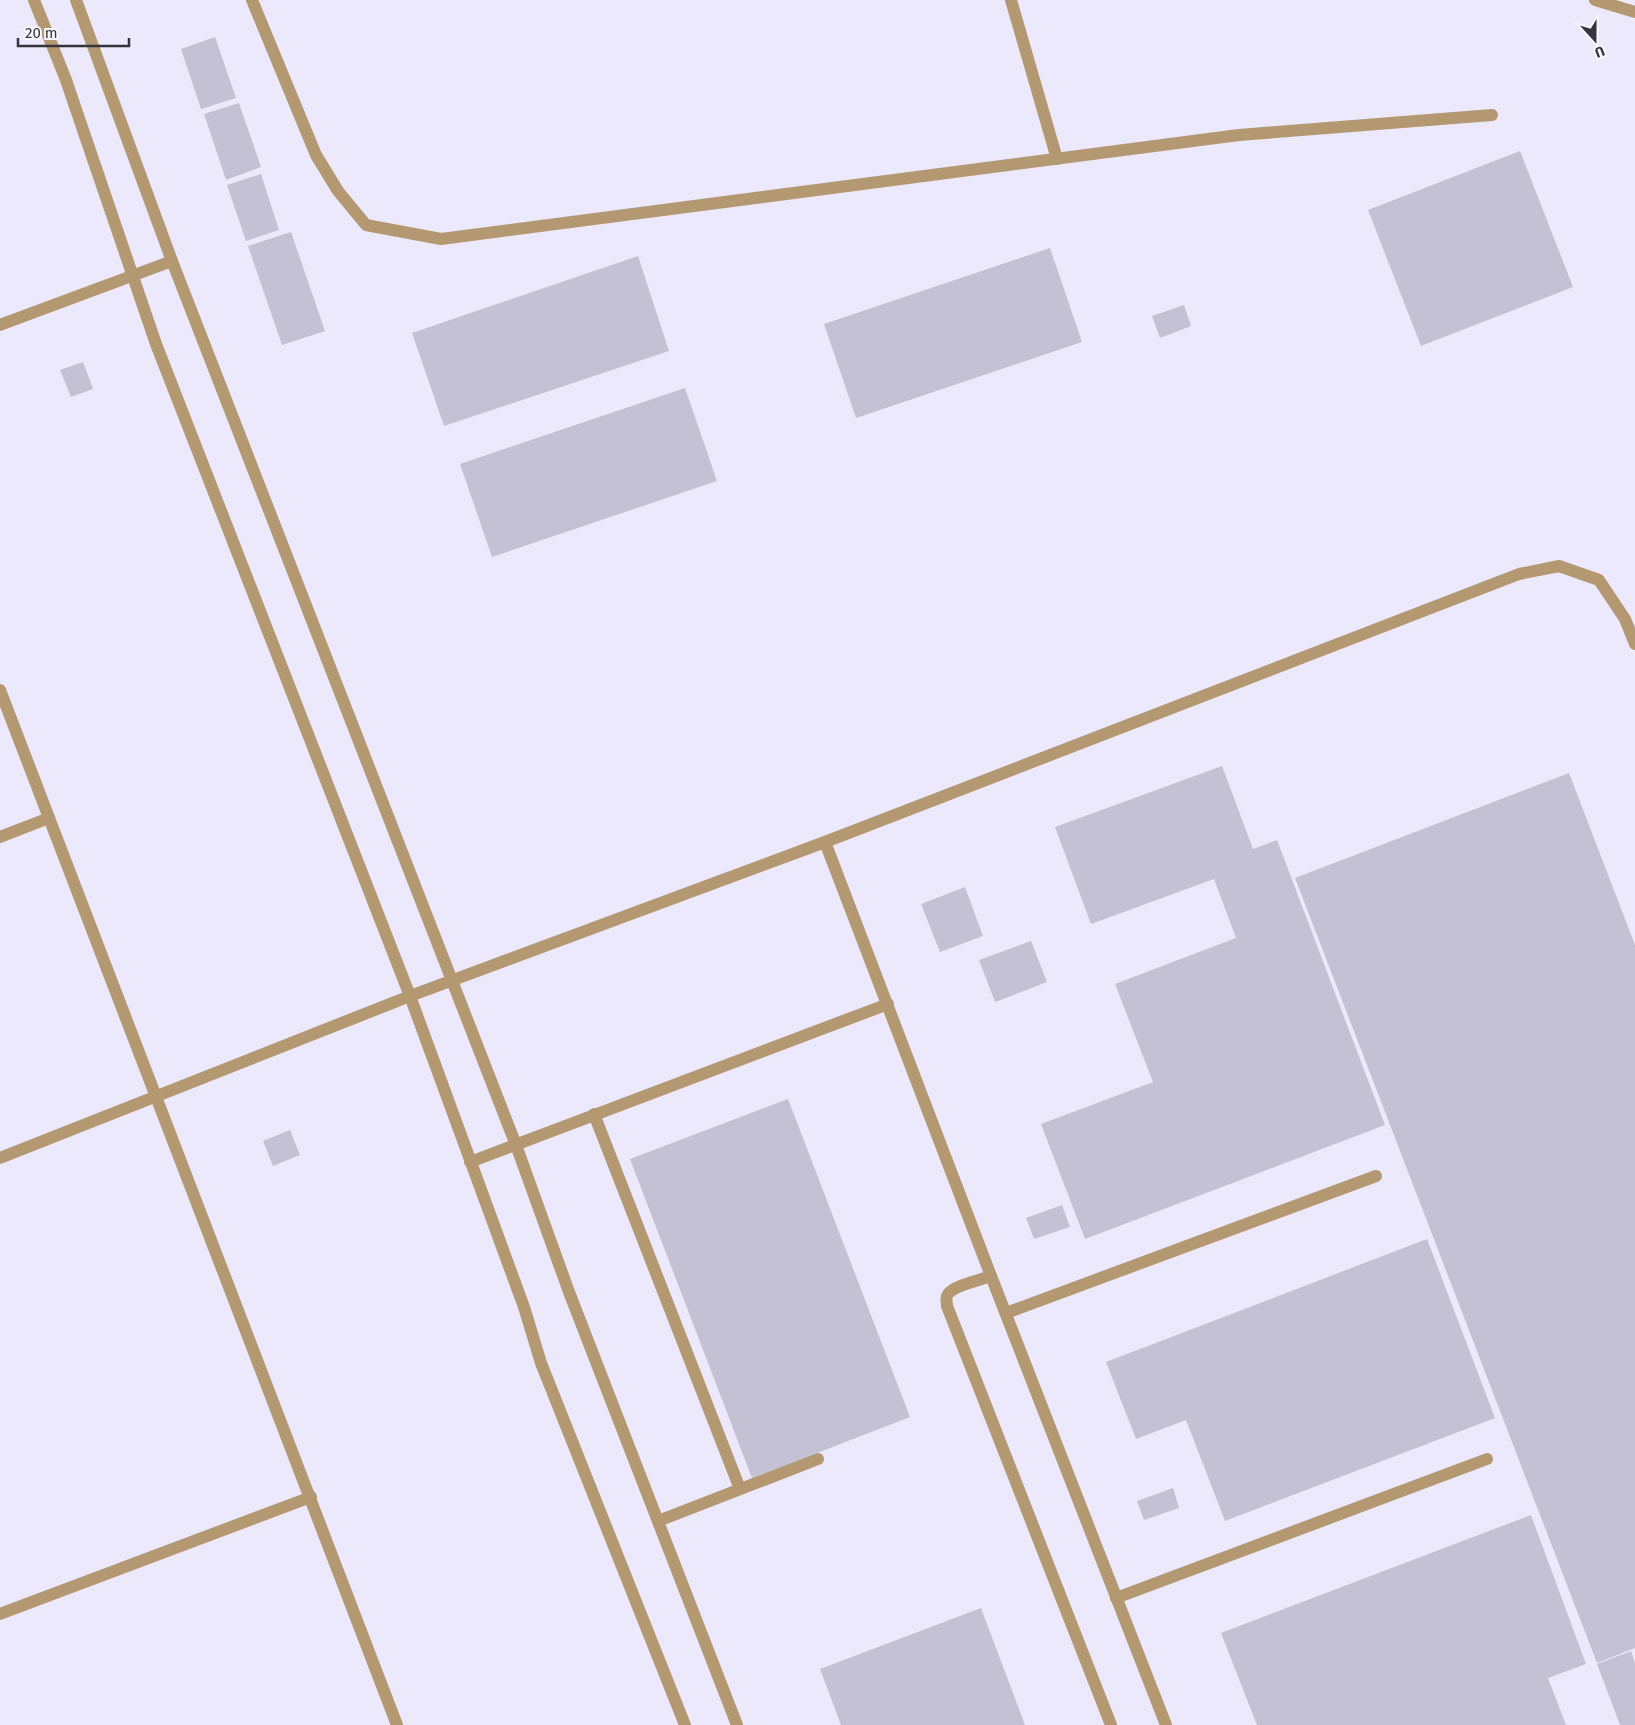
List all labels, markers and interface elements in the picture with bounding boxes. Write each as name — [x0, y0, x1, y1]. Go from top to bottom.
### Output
scale bar — [18, 15, 129, 47]
north arrow — [1570, 15, 1620, 65]
text: 20 m — [25, 24, 58, 42]
text: U — [1592, 42, 1607, 61]

